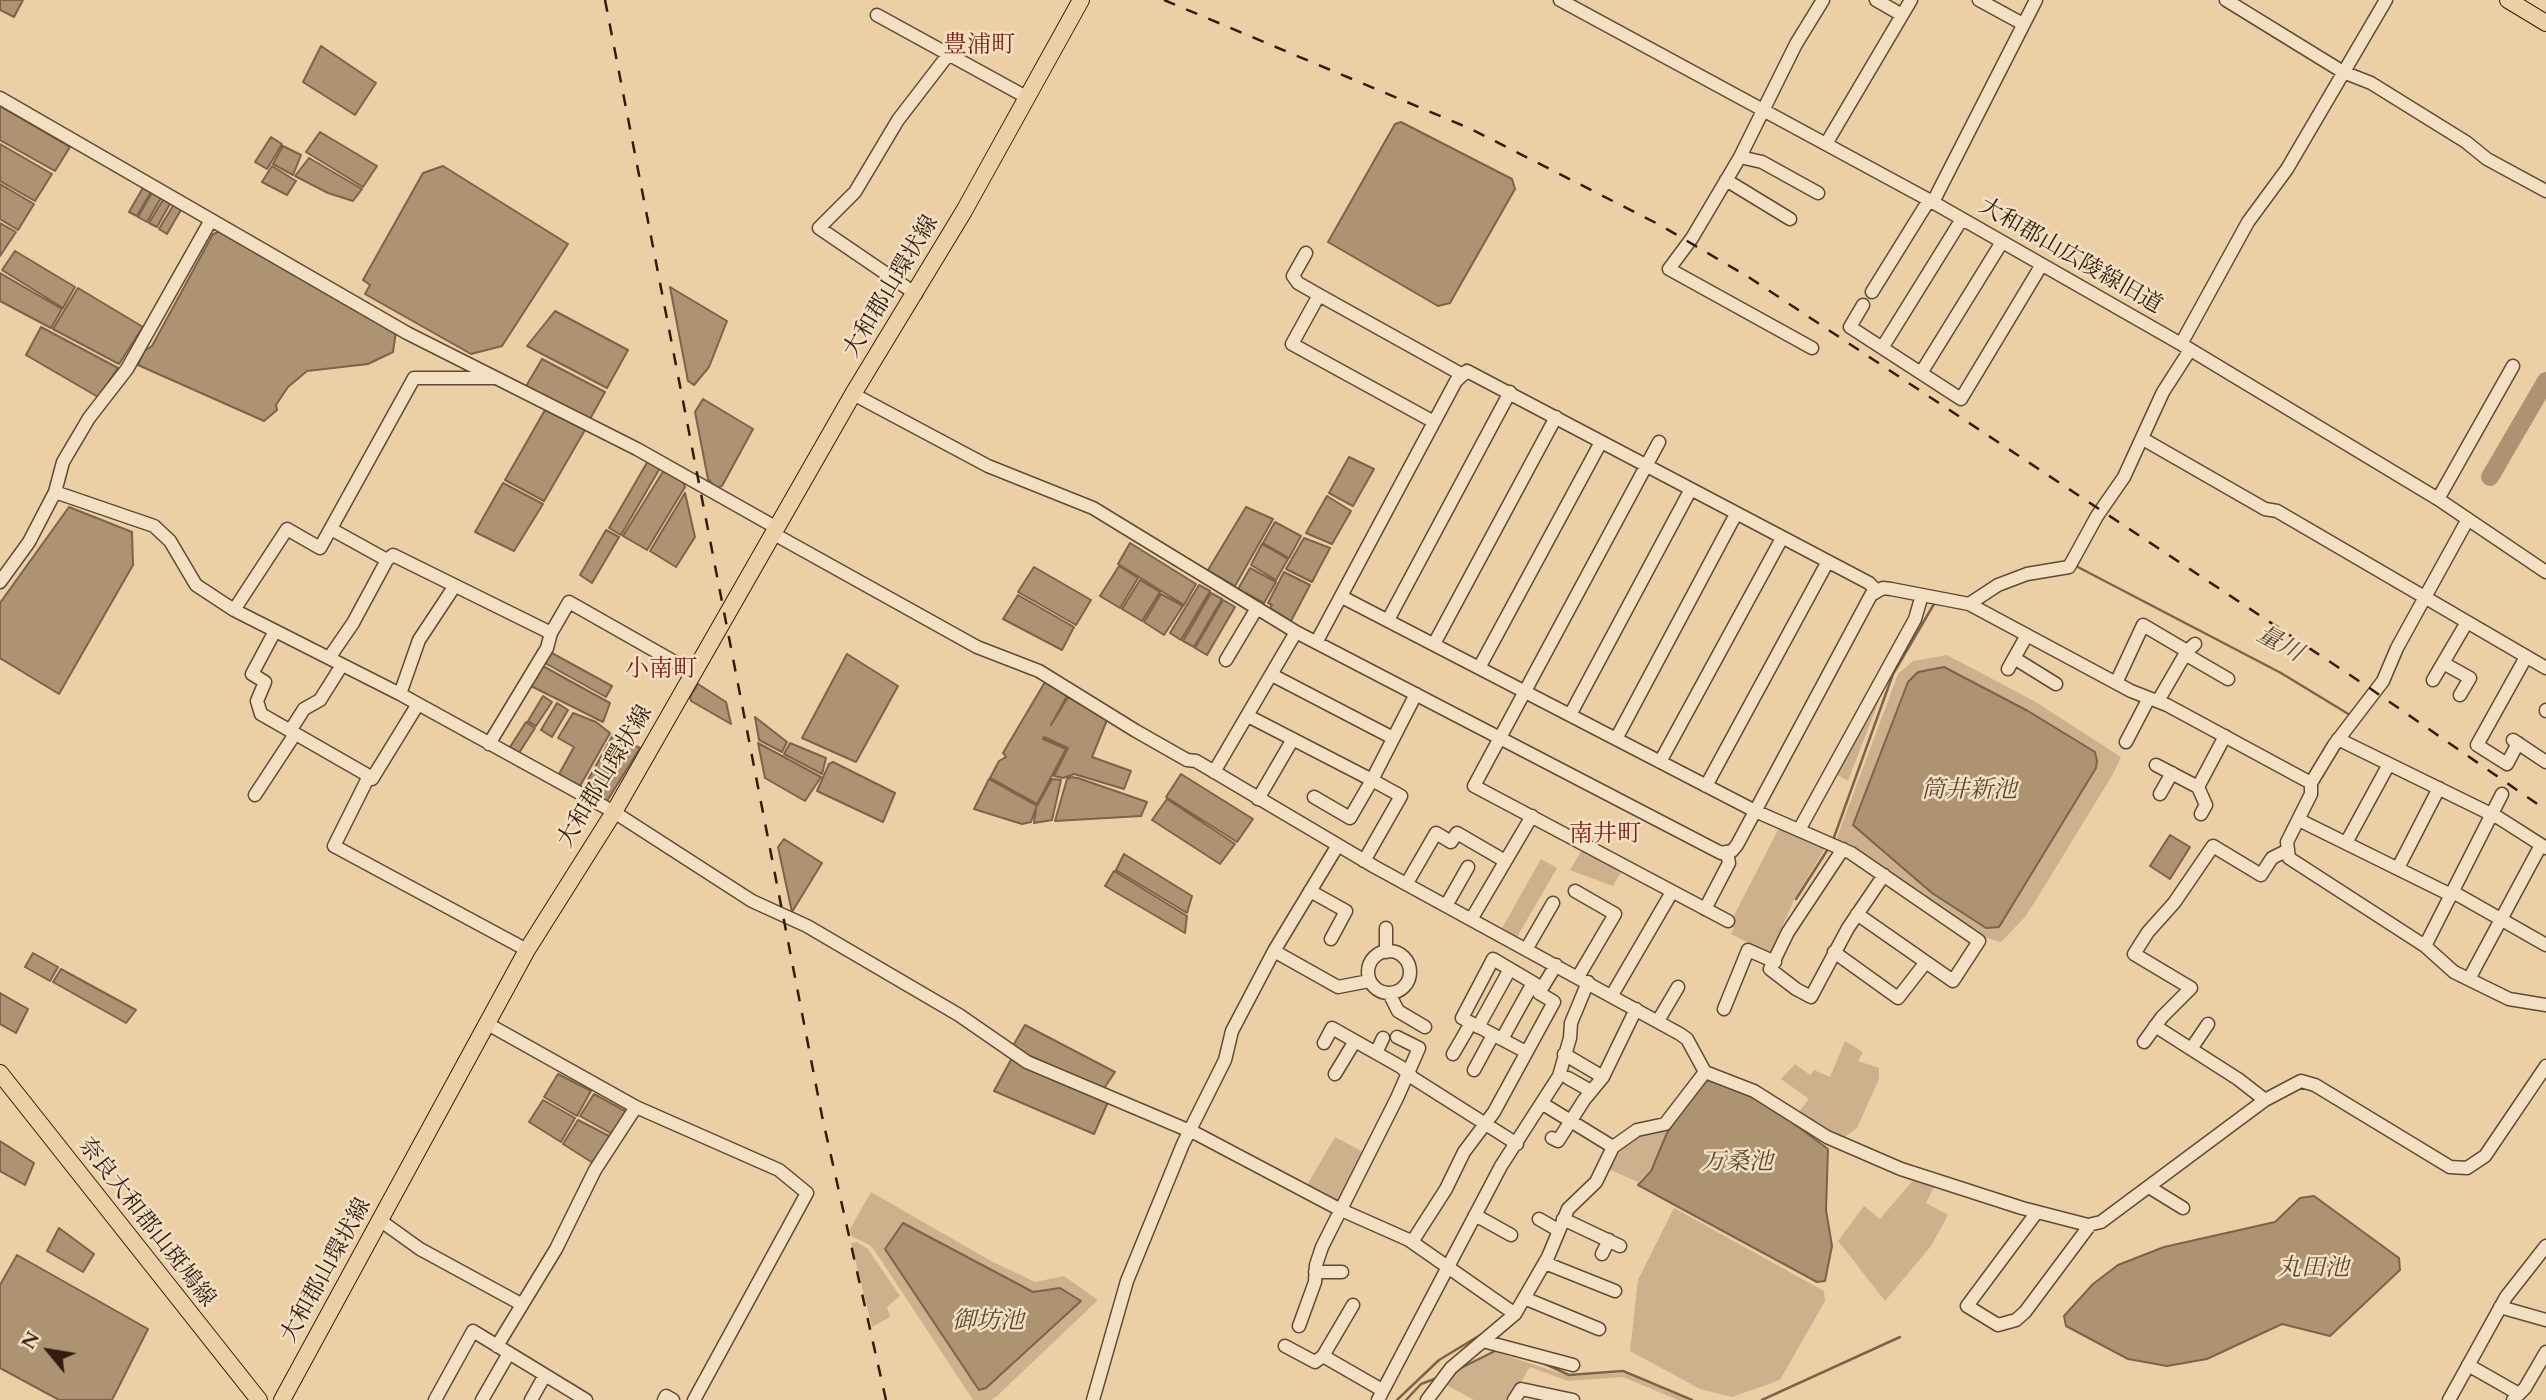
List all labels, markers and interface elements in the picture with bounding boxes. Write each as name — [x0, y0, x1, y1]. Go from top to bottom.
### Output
district label: 豊浦町 — [943, 32, 1015, 60]
street label: 大和郡山広陵線旧道 — [1973, 193, 2167, 321]
street label: 大和郡山環状線 — [839, 211, 945, 363]
water label: 量川 — [2251, 621, 2307, 669]
district label: 小南町 — [625, 656, 697, 684]
street label: 大和郡山環状線 — [553, 701, 659, 853]
water label: 筒井新池 — [1921, 777, 2017, 805]
district label: 南井町 — [1569, 821, 1641, 849]
street label: 奈良大和郡山斑鳩線 — [71, 1133, 221, 1313]
water label: 万桑池 — [1701, 1149, 1773, 1177]
street label: 大和郡山環状線 — [276, 1194, 378, 1348]
water label: 丸田池 — [2277, 1255, 2349, 1283]
water label: 御坊池 — [952, 1308, 1024, 1336]
north arrow — [14, 1316, 84, 1386]
text: N — [15, 1327, 46, 1354]

